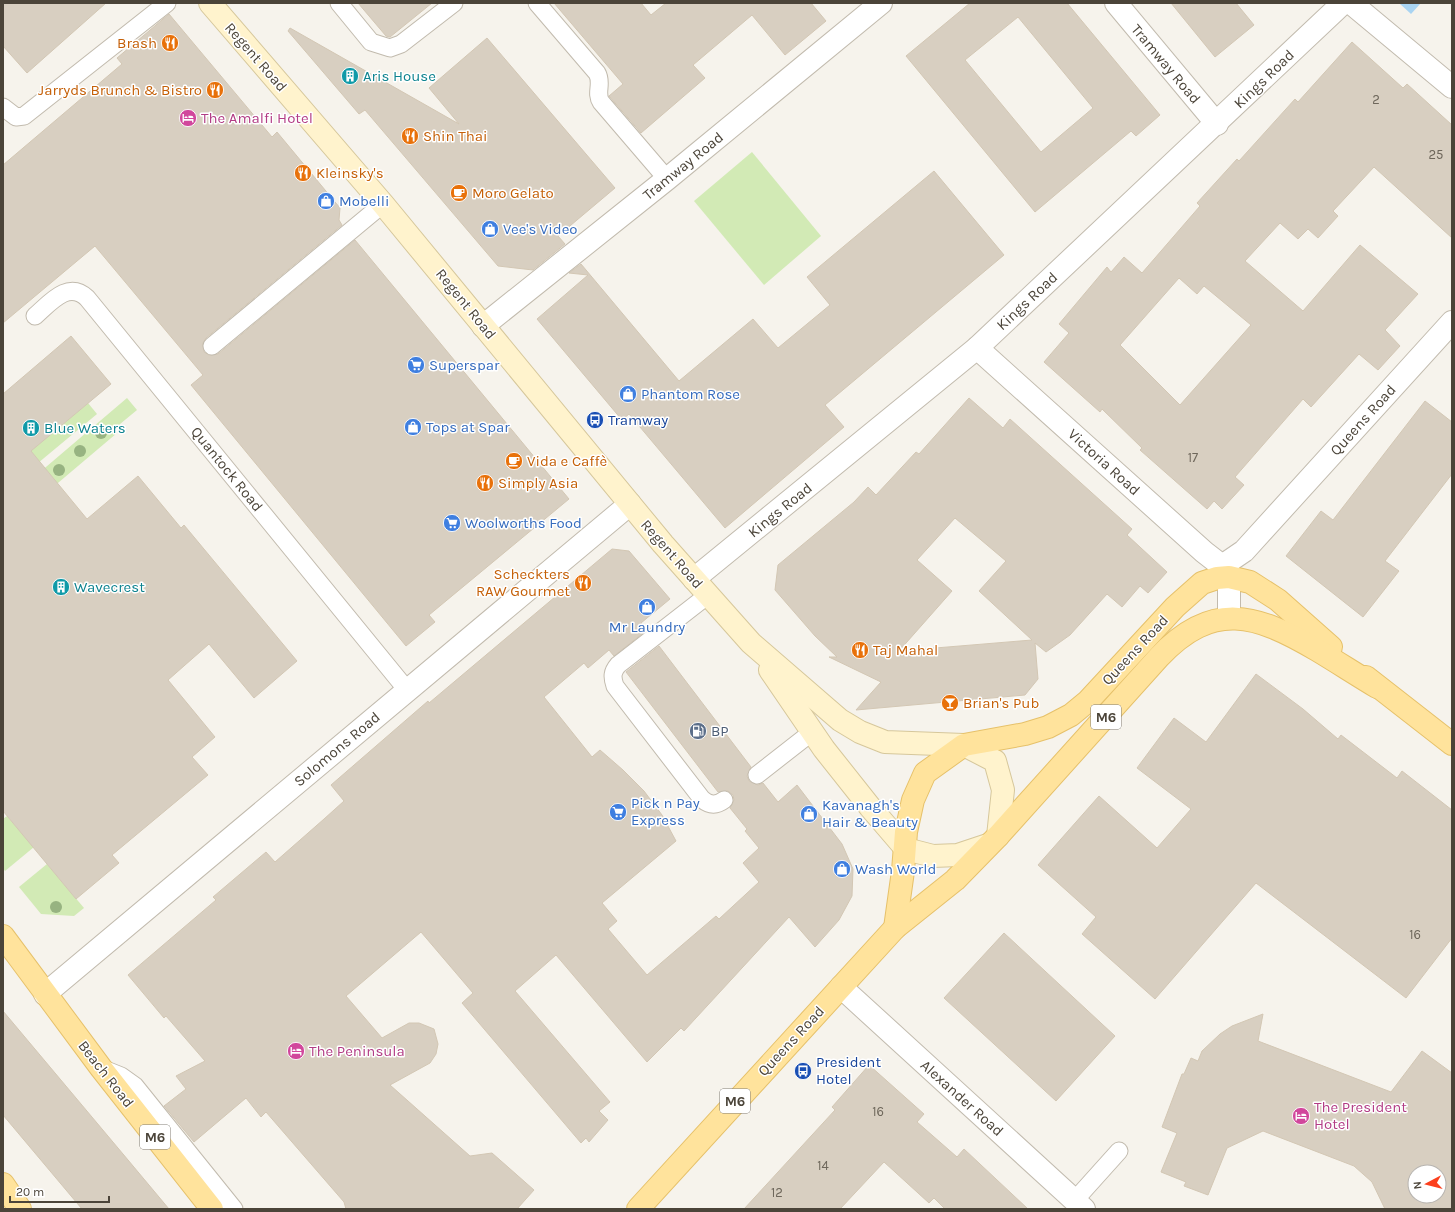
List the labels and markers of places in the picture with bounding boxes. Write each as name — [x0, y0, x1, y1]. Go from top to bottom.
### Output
restaurant icon: Brash — [160, 33, 180, 53]
place label: Brash — [117, 34, 157, 52]
building icon: Aris House — [340, 66, 360, 86]
place label: Aris House — [363, 67, 436, 85]
restaurant icon: Jarryds Brunch & Bistro — [205, 80, 225, 100]
place label: Jarryds Brunch & Bistro — [38, 81, 202, 99]
hotel icon: The Amalfi Hotel — [178, 108, 198, 128]
place label: The Amalfi Hotel — [201, 109, 313, 127]
restaurant icon: Shin Thai — [400, 126, 420, 146]
place label: Shin Thai — [423, 127, 488, 145]
restaurant icon: Kleinsky's — [293, 163, 313, 183]
place label: Kleinsky's — [316, 164, 384, 182]
cafe icon: Moro Gelato — [449, 183, 469, 203]
place label: Moro Gelato — [472, 184, 554, 202]
shop icon: Mobelli — [316, 191, 336, 211]
place label: Mobelli — [339, 192, 389, 210]
shop icon: Vee's Video — [480, 219, 500, 239]
place label: Vee's Video — [503, 220, 578, 238]
supermarket icon: Superspar — [406, 355, 426, 375]
place label: Superspar — [429, 356, 500, 374]
shop icon: Phantom Rose — [618, 384, 638, 404]
place label: Phantom Rose — [641, 385, 740, 403]
bus stop icon: Tramway — [585, 410, 605, 430]
place label: Tramway — [608, 411, 668, 429]
shop icon: Tops at Spar — [403, 417, 423, 437]
building icon: Blue Waters — [21, 418, 41, 438]
place label: Tops at Spar — [426, 418, 510, 436]
place label: Blue Waters — [44, 419, 126, 437]
cafe icon: Vida e Caffè — [504, 451, 524, 471]
place label: Vida e Caffè — [527, 452, 607, 470]
restaurant icon: Simply Asia — [475, 473, 495, 493]
place label: Simply Asia — [498, 474, 578, 492]
supermarket icon: Woolworths Food — [442, 513, 462, 533]
place label: Woolworths Food — [465, 514, 582, 532]
place label: Scheckters RAW Gourmet — [476, 565, 570, 600]
restaurant icon: Scheckters RAW Gourmet — [573, 573, 593, 593]
building icon: Wavecrest — [51, 577, 71, 597]
place label: Wavecrest — [74, 578, 145, 596]
shop icon: Mr Laundry — [637, 597, 657, 617]
place label: Mr Laundry — [609, 618, 685, 636]
restaurant icon: Taj Mahal — [850, 640, 870, 660]
place label: Taj Mahal — [873, 641, 938, 659]
bar icon: Brian's Pub — [940, 693, 960, 713]
place label: Brian's Pub — [963, 694, 1039, 712]
fuel station icon: BP — [688, 721, 708, 741]
place label: BP — [711, 722, 729, 740]
place label: Pick n Pay Express — [631, 794, 700, 829]
place label: Kavanagh's Hair & Beauty — [822, 796, 918, 831]
supermarket icon: Pick n Pay Express — [608, 802, 628, 822]
shop icon: Kavanagh's Hair & Beauty — [799, 804, 819, 824]
shop icon: Wash World — [832, 859, 852, 879]
place label: Wash World — [855, 860, 936, 878]
hotel icon: The Peninsula — [286, 1041, 306, 1061]
place label: The Peninsula — [309, 1042, 405, 1060]
place label: President Hotel — [816, 1053, 881, 1088]
bus stop icon: President Hotel — [793, 1061, 813, 1081]
place label: The President Hotel — [1314, 1098, 1407, 1133]
hotel icon: The President Hotel — [1291, 1106, 1311, 1126]

